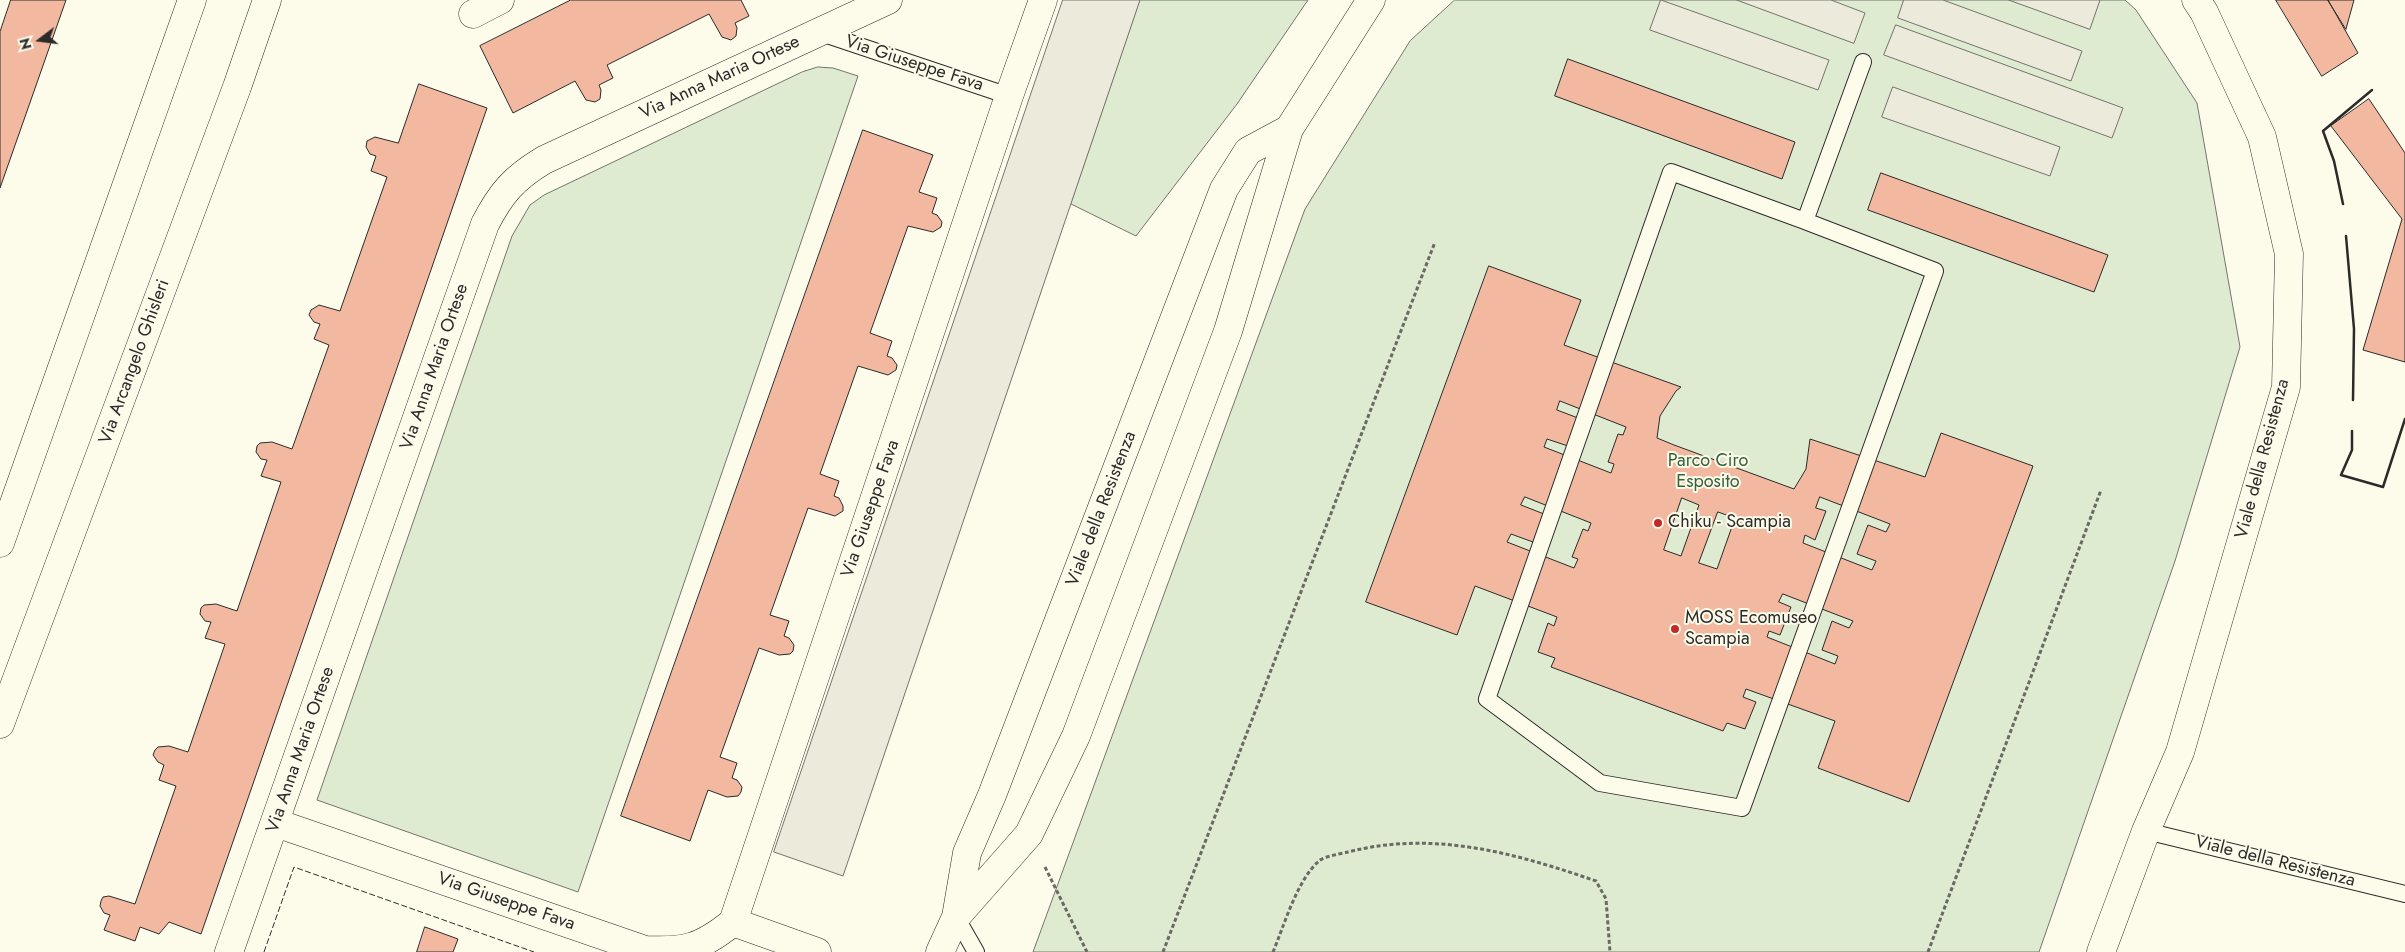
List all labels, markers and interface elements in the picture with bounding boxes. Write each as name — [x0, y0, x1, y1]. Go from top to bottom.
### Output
north arrow — [15, 15, 65, 65]
street label: Via Anna Maria Ortese — [637, 31, 803, 125]
street label: Via Giuseppe Fava — [842, 31, 986, 97]
text: N — [14, 36, 37, 52]
street label: Via Arcangelo Ghisleri — [95, 277, 175, 447]
street label: Via Anna Maria Ortese — [396, 281, 474, 453]
street label: Viale della Resistenza — [2231, 377, 2295, 541]
street label: Viale della Resistenza — [1062, 428, 1142, 590]
street label: Via Giuseppe Fava — [837, 437, 905, 581]
park label: Parco Ciro Esposito — [1668, 451, 1748, 494]
place label: Chiku - Scampia — [1668, 512, 1791, 534]
marker: Chiku - Scampia — [1652, 517, 1664, 529]
place label: MOSS Ecomuseo Scampia — [1685, 608, 1817, 650]
marker: MOSS Ecomuseo Scampia — [1669, 623, 1681, 635]
street label: Via Anna Maria Ortese — [262, 664, 340, 836]
street label: Viale della Resistenza — [2193, 832, 2357, 892]
street label: Via Giuseppe Fava — [434, 868, 578, 936]

